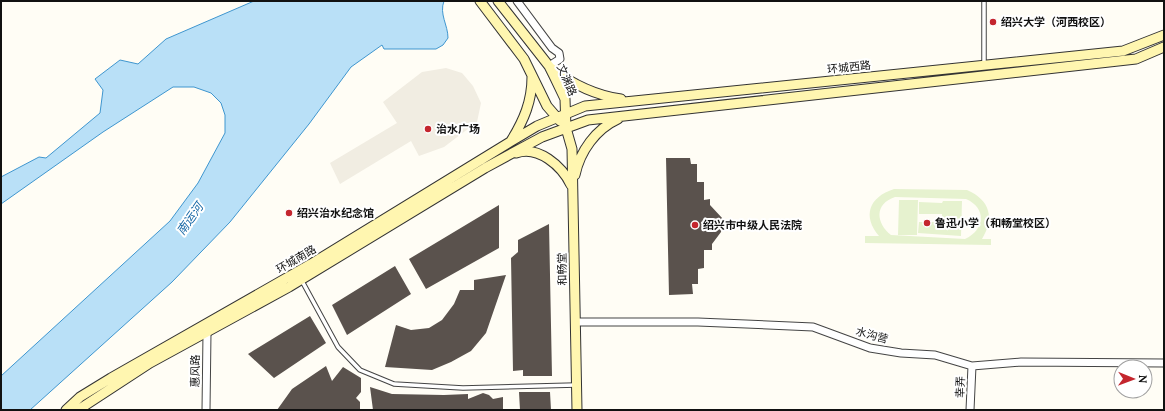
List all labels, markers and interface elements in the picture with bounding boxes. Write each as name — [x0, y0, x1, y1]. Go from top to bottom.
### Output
place label: 绍兴大学（河西校区） — [1001, 15, 1111, 29]
marker: 绍兴大学（河西校区） — [988, 17, 998, 27]
street label: 环城西路 — [826, 58, 872, 76]
street label: 文渊路 — [554, 62, 580, 98]
place label: 治水广场 — [436, 122, 480, 136]
marker: 治水广场 — [423, 124, 433, 134]
water label: 南运河 — [173, 198, 207, 238]
place label: 绍兴治水纪念馆 — [297, 206, 374, 220]
marker: 绍兴治水纪念馆 — [284, 208, 294, 218]
place label: 鲁迅小学（和畅堂校区） — [935, 216, 1056, 230]
place label: 绍兴市中级人民法院 — [703, 218, 802, 232]
marker: 鲁迅小学（和畅堂校区） — [922, 218, 932, 228]
marker: 绍兴市中级人民法院 — [690, 220, 700, 230]
street label: 环城南路 — [273, 242, 319, 276]
street label: 和畅堂 — [555, 252, 569, 286]
street label: 水沟营 — [854, 324, 890, 346]
street label: 惠风路 — [188, 354, 202, 388]
north arrow — [1113, 359, 1153, 399]
text: N — [1136, 375, 1150, 384]
street label: 幸弄 — [952, 376, 968, 398]

